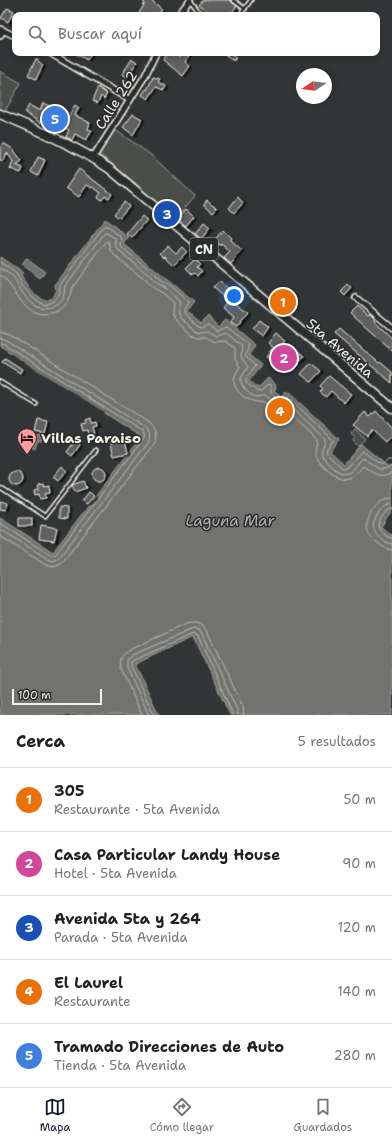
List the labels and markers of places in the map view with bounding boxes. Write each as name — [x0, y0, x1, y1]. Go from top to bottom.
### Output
pin: 5 — [42, 104, 68, 134]
pin: 3 — [154, 199, 180, 229]
pin: 1 — [270, 287, 296, 317]
pin: 2 — [271, 343, 297, 373]
pin: 4 — [267, 396, 293, 426]
hotel icon: Villas Paraiso — [16, 427, 38, 455]
place label: Villas Paraiso — [41, 429, 141, 447]

